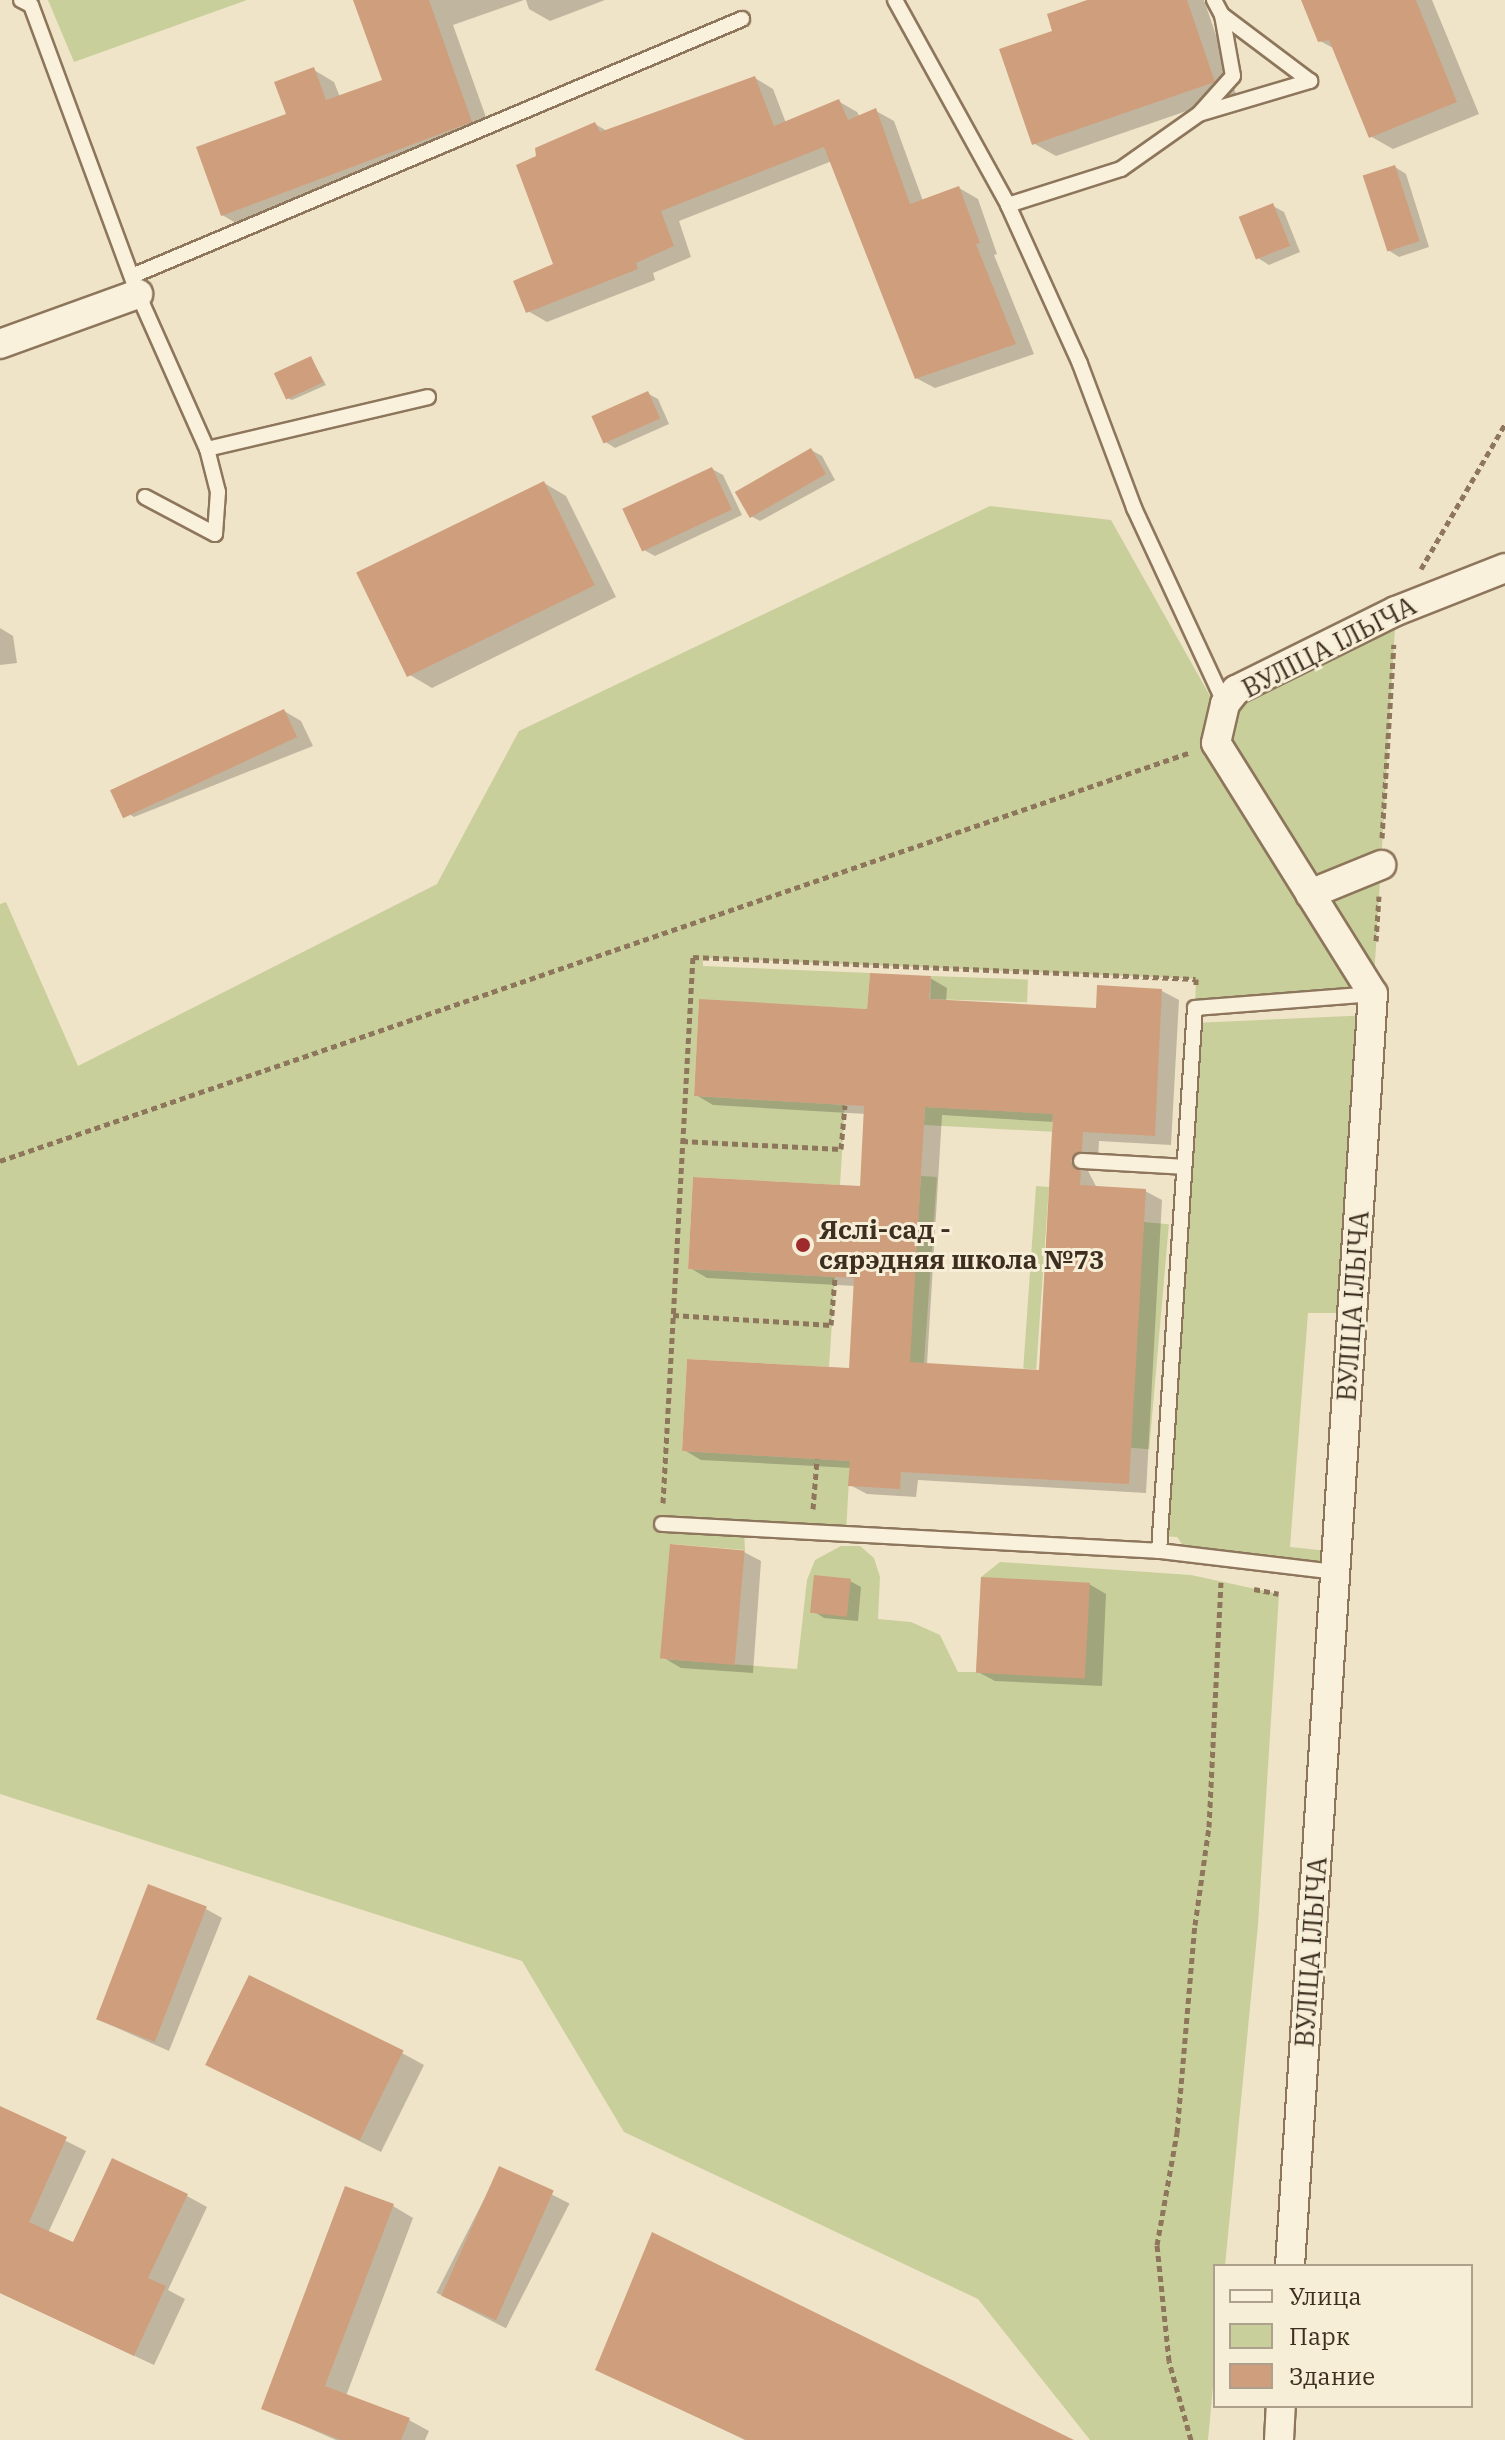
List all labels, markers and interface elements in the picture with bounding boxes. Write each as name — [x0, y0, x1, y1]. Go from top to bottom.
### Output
street label: ВУЛІЦА ІЛЬІЧА — [1237, 590, 1421, 704]
street label: ВУЛІЦА ІЛЬІЧА — [1331, 1210, 1375, 1402]
place label: Яслі-сад - сярэдняя школа №73 — [819, 1214, 1105, 1276]
marker: Яслі-сад - сярэдняя школа №73 — [794, 1236, 812, 1254]
street label: ВУЛІЦА ІЛЬІЧА — [1289, 1856, 1333, 2048]
legend — [1213, 2264, 1473, 2408]
text: Улица — [1289, 2280, 1362, 2312]
text: Парк — [1289, 2320, 1350, 2352]
text: Здание — [1289, 2360, 1375, 2392]

